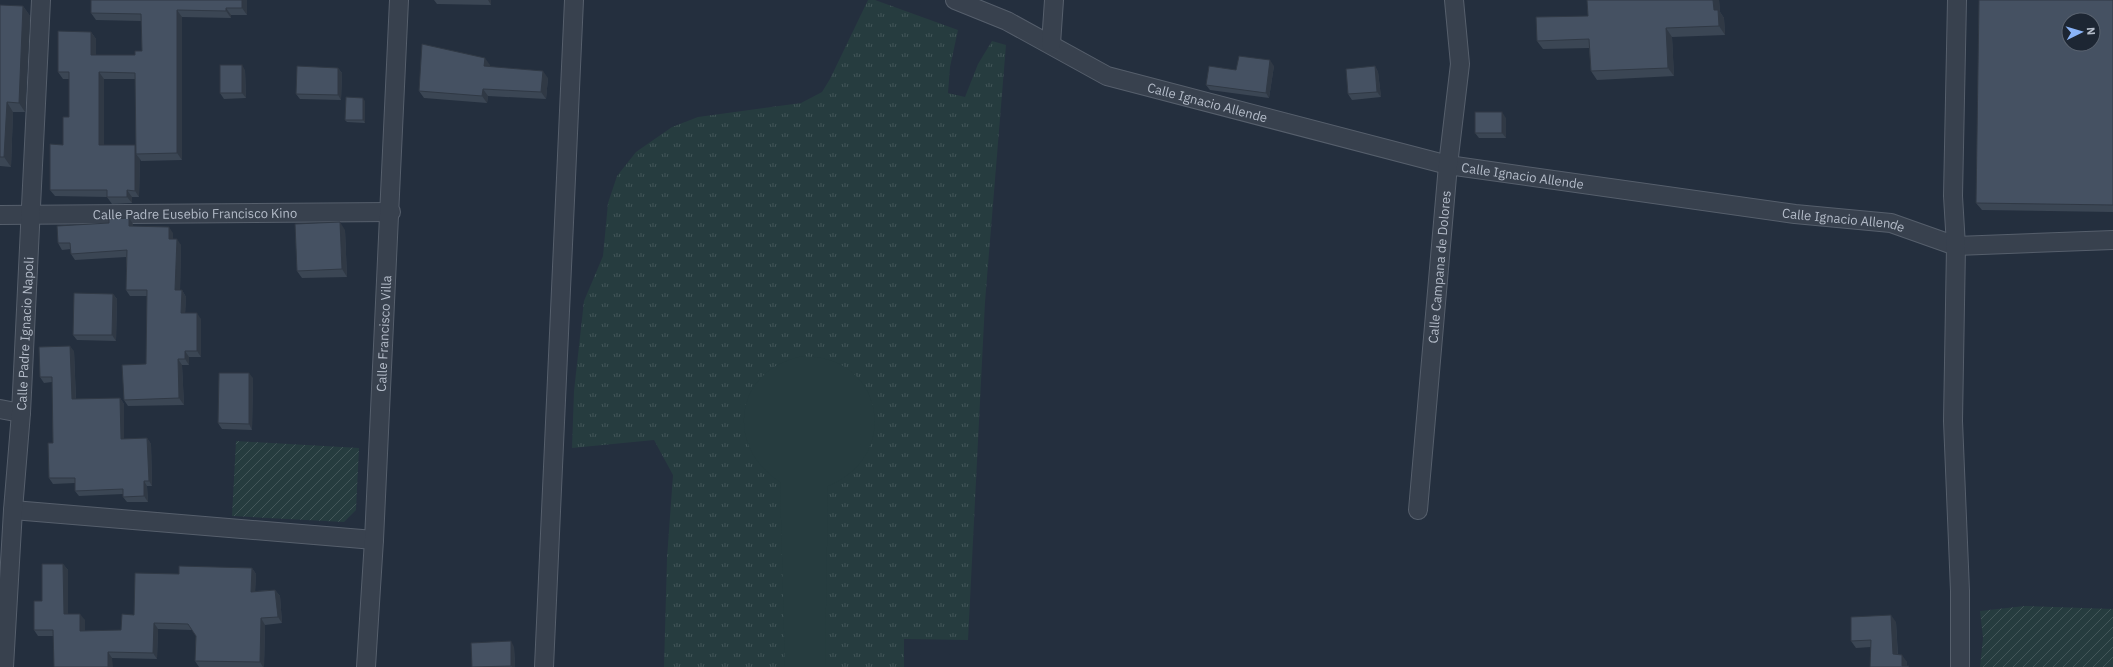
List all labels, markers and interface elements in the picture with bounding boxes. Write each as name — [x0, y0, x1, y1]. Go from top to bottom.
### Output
north arrow — [2061, 12, 2101, 52]
text: N — [2084, 27, 2098, 36]
street label: Calle Ignacio Allende — [1146, 78, 1269, 126]
street label: Calle Ignacio Allende — [1460, 158, 1585, 193]
street label: Calle Campana de Dolores — [1424, 190, 1454, 344]
street label: Calle Padre Eusebio Francisco Kino — [93, 204, 297, 223]
street label: Calle Ignacio Allende — [1781, 204, 1907, 236]
street label: Calle Padre Ignacio Napoli — [13, 256, 37, 411]
street label: Calle Francisco Villa — [372, 275, 395, 392]

